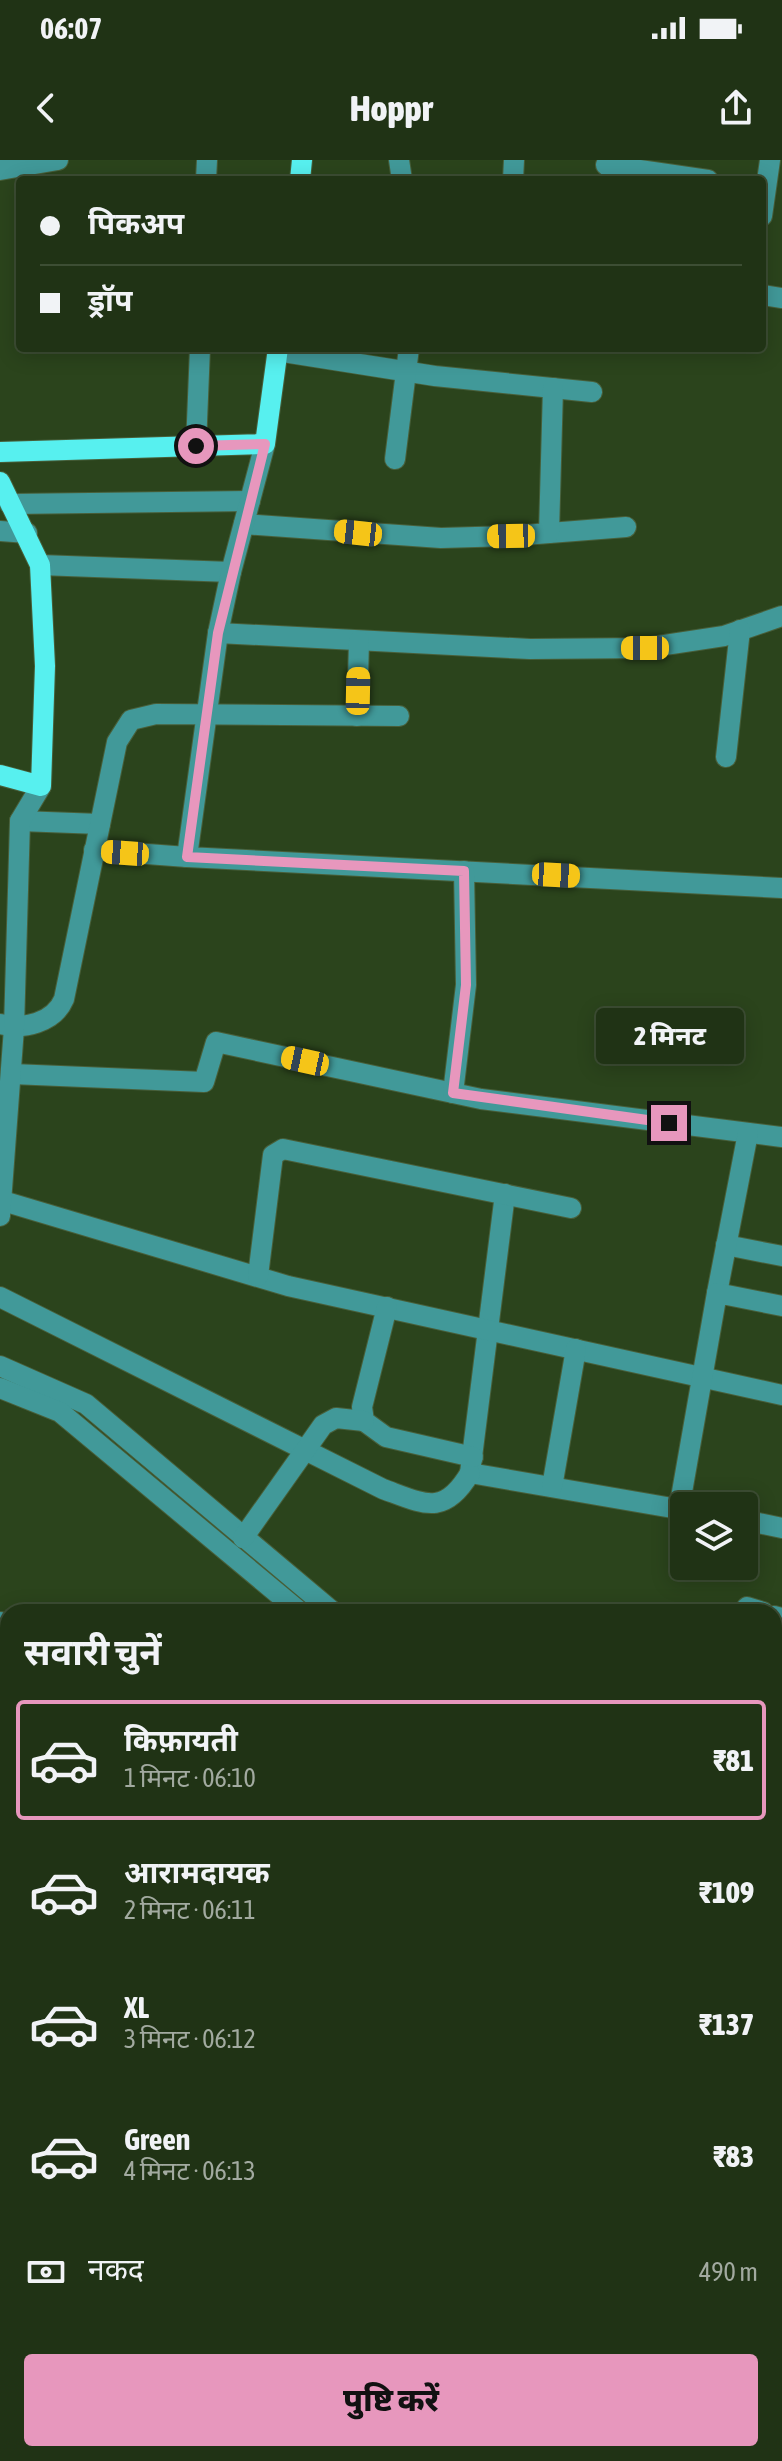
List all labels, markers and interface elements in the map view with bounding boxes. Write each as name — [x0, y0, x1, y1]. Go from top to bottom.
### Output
text: 06:07 — [40, 11, 102, 45]
icon: back — [24, 86, 68, 130]
icon: share — [714, 86, 758, 130]
text: Hoppr — [350, 87, 432, 129]
text: पिकअप — [88, 206, 184, 240]
text: ड्रॉप — [88, 283, 132, 317]
route start — [178, 428, 214, 464]
car — [333, 519, 383, 547]
car — [487, 524, 535, 548]
car — [621, 636, 669, 660]
car — [346, 667, 370, 715]
car — [100, 839, 150, 867]
car — [531, 862, 581, 888]
callout: 2 मिनट — [595, 1007, 743, 1063]
text: 2 मिनट — [634, 1021, 706, 1051]
car — [279, 1044, 331, 1078]
route end — [651, 1105, 687, 1141]
map controls — [670, 1492, 758, 1580]
button: layers — [670, 1492, 758, 1580]
text: सवारी चुनें — [24, 1631, 161, 1673]
text: किफ़ायती — [124, 1723, 238, 1757]
icon: car — [28, 1724, 100, 1796]
text: ₹81 — [713, 1743, 754, 1777]
text: 1 मिनट · 06:10 — [124, 1763, 256, 1793]
text: आरामदायक — [124, 1855, 270, 1889]
icon: car — [28, 1856, 100, 1928]
text: ₹109 — [699, 1875, 754, 1909]
text: 2 मिनट · 06:11 — [124, 1895, 256, 1925]
icon: car — [28, 1988, 100, 2060]
text: XL — [124, 1990, 149, 2024]
text: ₹137 — [699, 2007, 754, 2041]
text: 3 मिनट · 06:12 — [124, 2024, 256, 2054]
icon: car — [28, 2120, 100, 2192]
text: Green — [124, 2122, 190, 2156]
text: ₹83 — [713, 2139, 754, 2173]
text: 4 मिनट · 06:13 — [124, 2156, 256, 2186]
icon: cash — [24, 2250, 68, 2294]
text: नकद — [88, 2252, 144, 2286]
text: 490 m — [699, 2257, 758, 2287]
button: पुष्टि करें — [24, 2354, 758, 2446]

